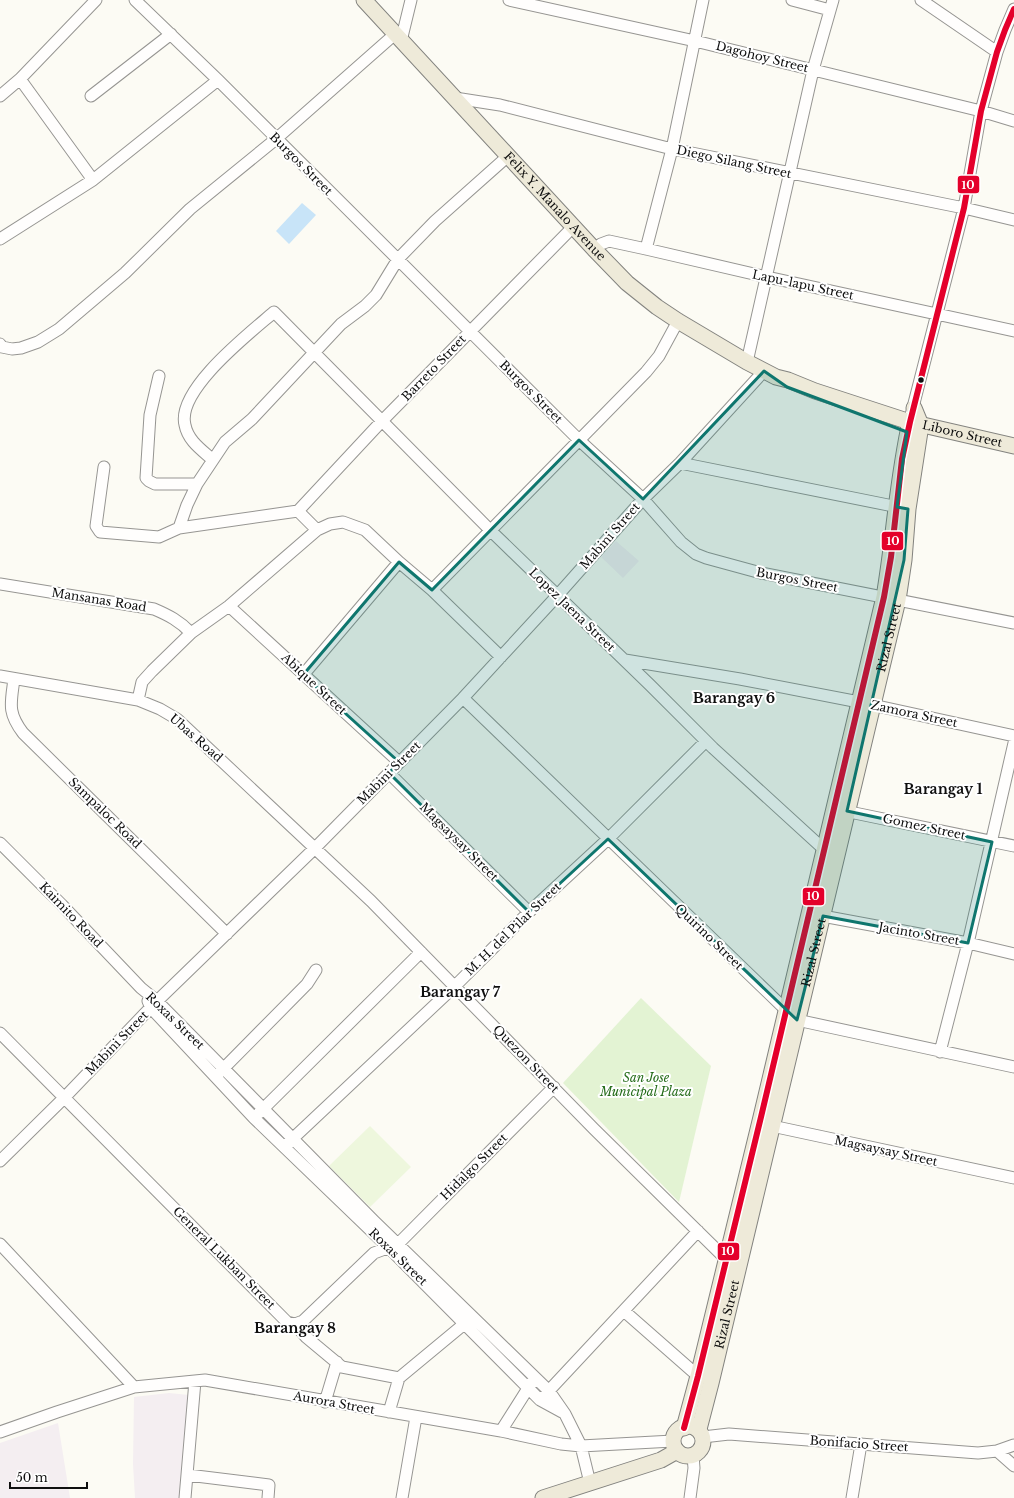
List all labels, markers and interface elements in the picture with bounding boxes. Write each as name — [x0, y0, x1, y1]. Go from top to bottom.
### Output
street label: Dagohoy Street — [714, 38, 810, 75]
street label: Burgos Street — [267, 129, 336, 199]
street label: Diego Silang Street — [675, 142, 793, 181]
street label: Felix Y. Manalo Avenue — [501, 149, 609, 264]
line badge: 10 — [957, 175, 980, 194]
text: 10 — [961, 178, 975, 192]
street label: Lapu-lapu Street — [751, 266, 856, 303]
street label: Barreto Street — [398, 331, 469, 404]
street label: Burgos Street — [497, 357, 566, 427]
unlabelled marker — [916, 375, 926, 385]
street label: Liboro Street — [921, 417, 1004, 450]
street label: Mabini Street — [577, 499, 643, 572]
line badge: 10 — [881, 531, 904, 551]
text: 10 — [886, 534, 900, 548]
street label: Burgos Street — [755, 564, 840, 595]
street label: Lopez Jaena Street — [526, 565, 619, 655]
street label: Mansanas Road — [51, 585, 148, 614]
street label: Rizal Street — [873, 601, 904, 673]
street label: Abique Street — [278, 649, 350, 718]
district label: Barangay 6 — [693, 689, 775, 707]
street label: Zamora Street — [869, 697, 959, 730]
street label: Ubas Road — [167, 710, 226, 765]
street label: Mabini Street — [354, 737, 424, 807]
street label: Sampaloc Road — [66, 774, 145, 851]
district label: Barangay 1 — [903, 780, 983, 798]
street label: Magsaysay Street — [417, 799, 502, 884]
street label: Gomez Street — [881, 810, 967, 843]
street label: Kaimito Road — [37, 879, 106, 950]
street label: M. H. del Pilar Street — [462, 879, 564, 978]
line badge: 10 — [802, 887, 825, 906]
text: 10 — [806, 889, 820, 903]
street label: Quirino Street — [672, 900, 747, 973]
street label: Rizal Street — [798, 916, 829, 989]
street label: Jacinto Street — [876, 919, 961, 948]
district label: Barangay 7 — [420, 983, 501, 1001]
street label: Roxas Street — [143, 989, 208, 1053]
street label: Mabini Street — [82, 1007, 151, 1078]
street label: Quezon Street — [490, 1022, 563, 1096]
park label: San Jose Municipal Plaza — [599, 1070, 692, 1099]
street label: Hidalgo Street — [437, 1130, 511, 1203]
street label: Magsaysay Street — [833, 1132, 939, 1169]
street label: General Lukban Street — [170, 1203, 279, 1312]
street label: Roxas Street — [366, 1225, 431, 1289]
line badge: 10 — [717, 1242, 740, 1261]
text: 10 — [721, 1244, 735, 1258]
street label: Rizal Street — [711, 1278, 742, 1350]
district label: Barangay 8 — [254, 1319, 336, 1337]
street label: Aurora Street — [291, 1388, 376, 1417]
street label: Bonifacio Street — [809, 1433, 909, 1454]
scale bar — [10, 1464, 87, 1490]
text: 50 m — [16, 1470, 48, 1485]

